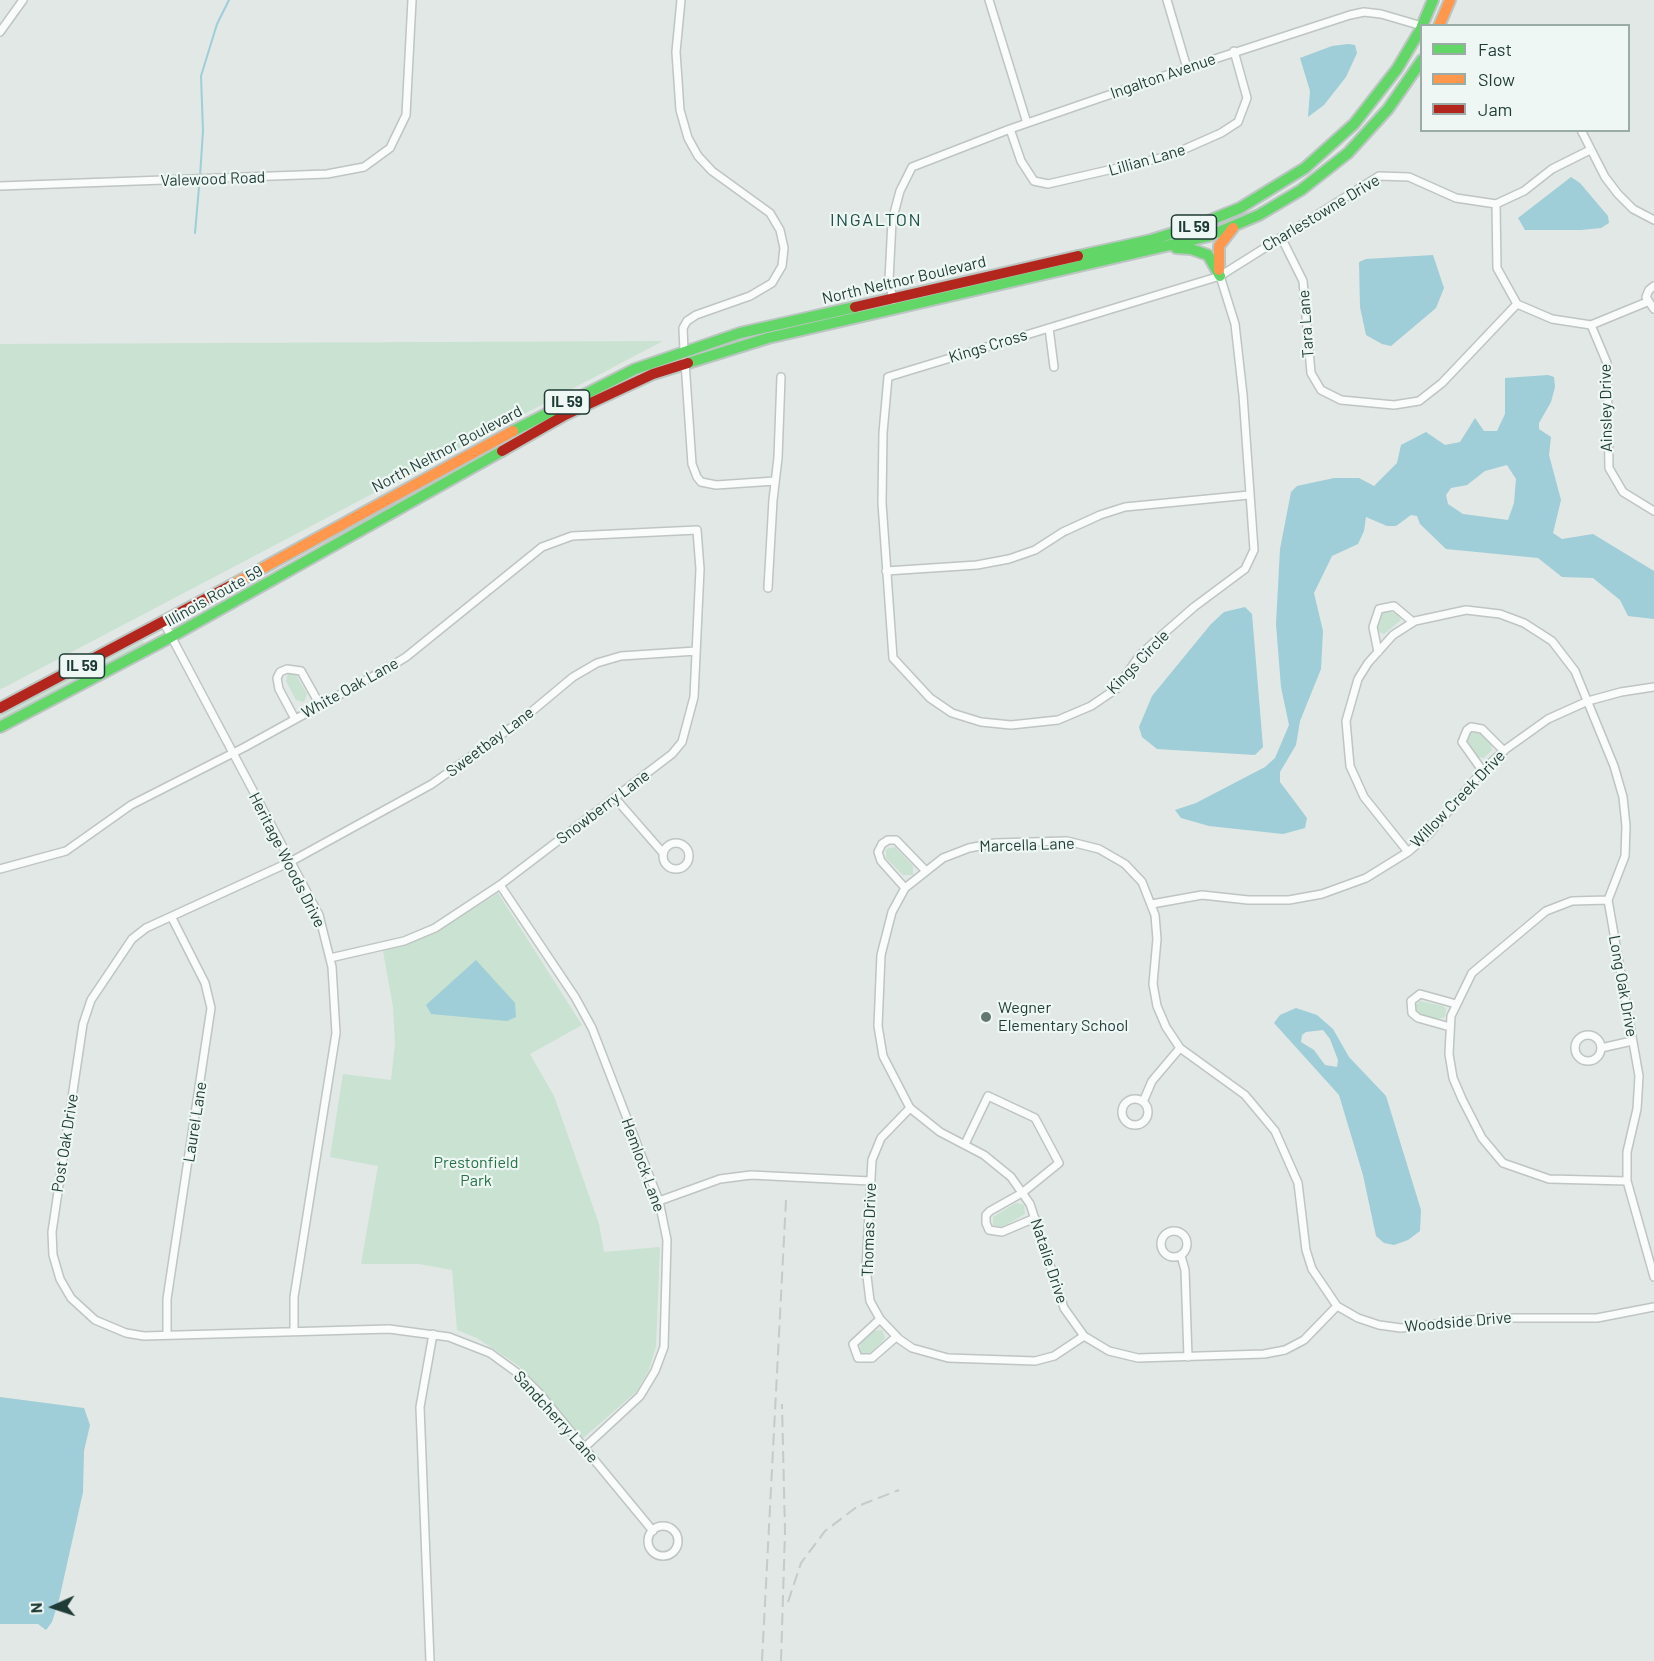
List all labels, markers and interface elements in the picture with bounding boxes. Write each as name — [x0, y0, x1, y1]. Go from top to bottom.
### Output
legend — [1420, 24, 1630, 132]
text: Fast — [1478, 38, 1512, 60]
street label: Ingalton Avenue — [1108, 49, 1218, 103]
text: Slow — [1478, 68, 1515, 90]
text: Jam — [1478, 98, 1512, 120]
street label: Lillian Lane — [1106, 140, 1188, 180]
street label: Valewood Road — [160, 168, 266, 190]
street label: Charlestowne Drive — [1259, 170, 1383, 256]
district label: INGALTON — [830, 209, 922, 231]
road number: IL 59 — [1172, 215, 1216, 239]
street label: North Neltnor Boulevard — [820, 252, 988, 308]
street label: Tara Lane — [1294, 289, 1318, 359]
street label: Kings Cross — [946, 325, 1030, 367]
street label: Ainsley Drive — [1596, 364, 1616, 452]
road number: IL 59 — [544, 390, 590, 414]
street label: North Neltnor Boulevard — [368, 401, 526, 497]
street label: Illinois Route 59 — [162, 561, 266, 631]
street label: Kings Circle — [1103, 626, 1173, 698]
road number: IL 59 — [60, 654, 104, 678]
street label: White Oak Lane — [298, 654, 402, 722]
street label: Sweetbay Lane — [442, 703, 538, 781]
street label: Willow Creek Drive — [1407, 746, 1509, 852]
street label: Snowberry Lane — [553, 766, 653, 848]
street label: Heritage Woods Drive — [245, 789, 329, 931]
street label: Marcella Lane — [979, 834, 1075, 856]
street label: Long Oak Drive — [1605, 934, 1641, 1038]
place label: Wegner Elementary School — [998, 998, 1128, 1036]
marker: Wegner Elementary School — [979, 1010, 993, 1024]
street label: Laurel Lane — [179, 1080, 211, 1164]
street label: Post Oak Drive — [48, 1092, 82, 1194]
street label: Hemlock Lane — [617, 1115, 669, 1215]
park label: Prestonfield Park — [434, 1153, 518, 1191]
street label: Thomas Drive — [858, 1183, 880, 1277]
street label: Natalie Drive — [1026, 1216, 1072, 1306]
street label: Woodside Drive — [1404, 1308, 1512, 1336]
street label: Sandcherry Lane — [510, 1367, 602, 1467]
north arrow — [24, 1577, 84, 1637]
text: N — [26, 1602, 45, 1614]

